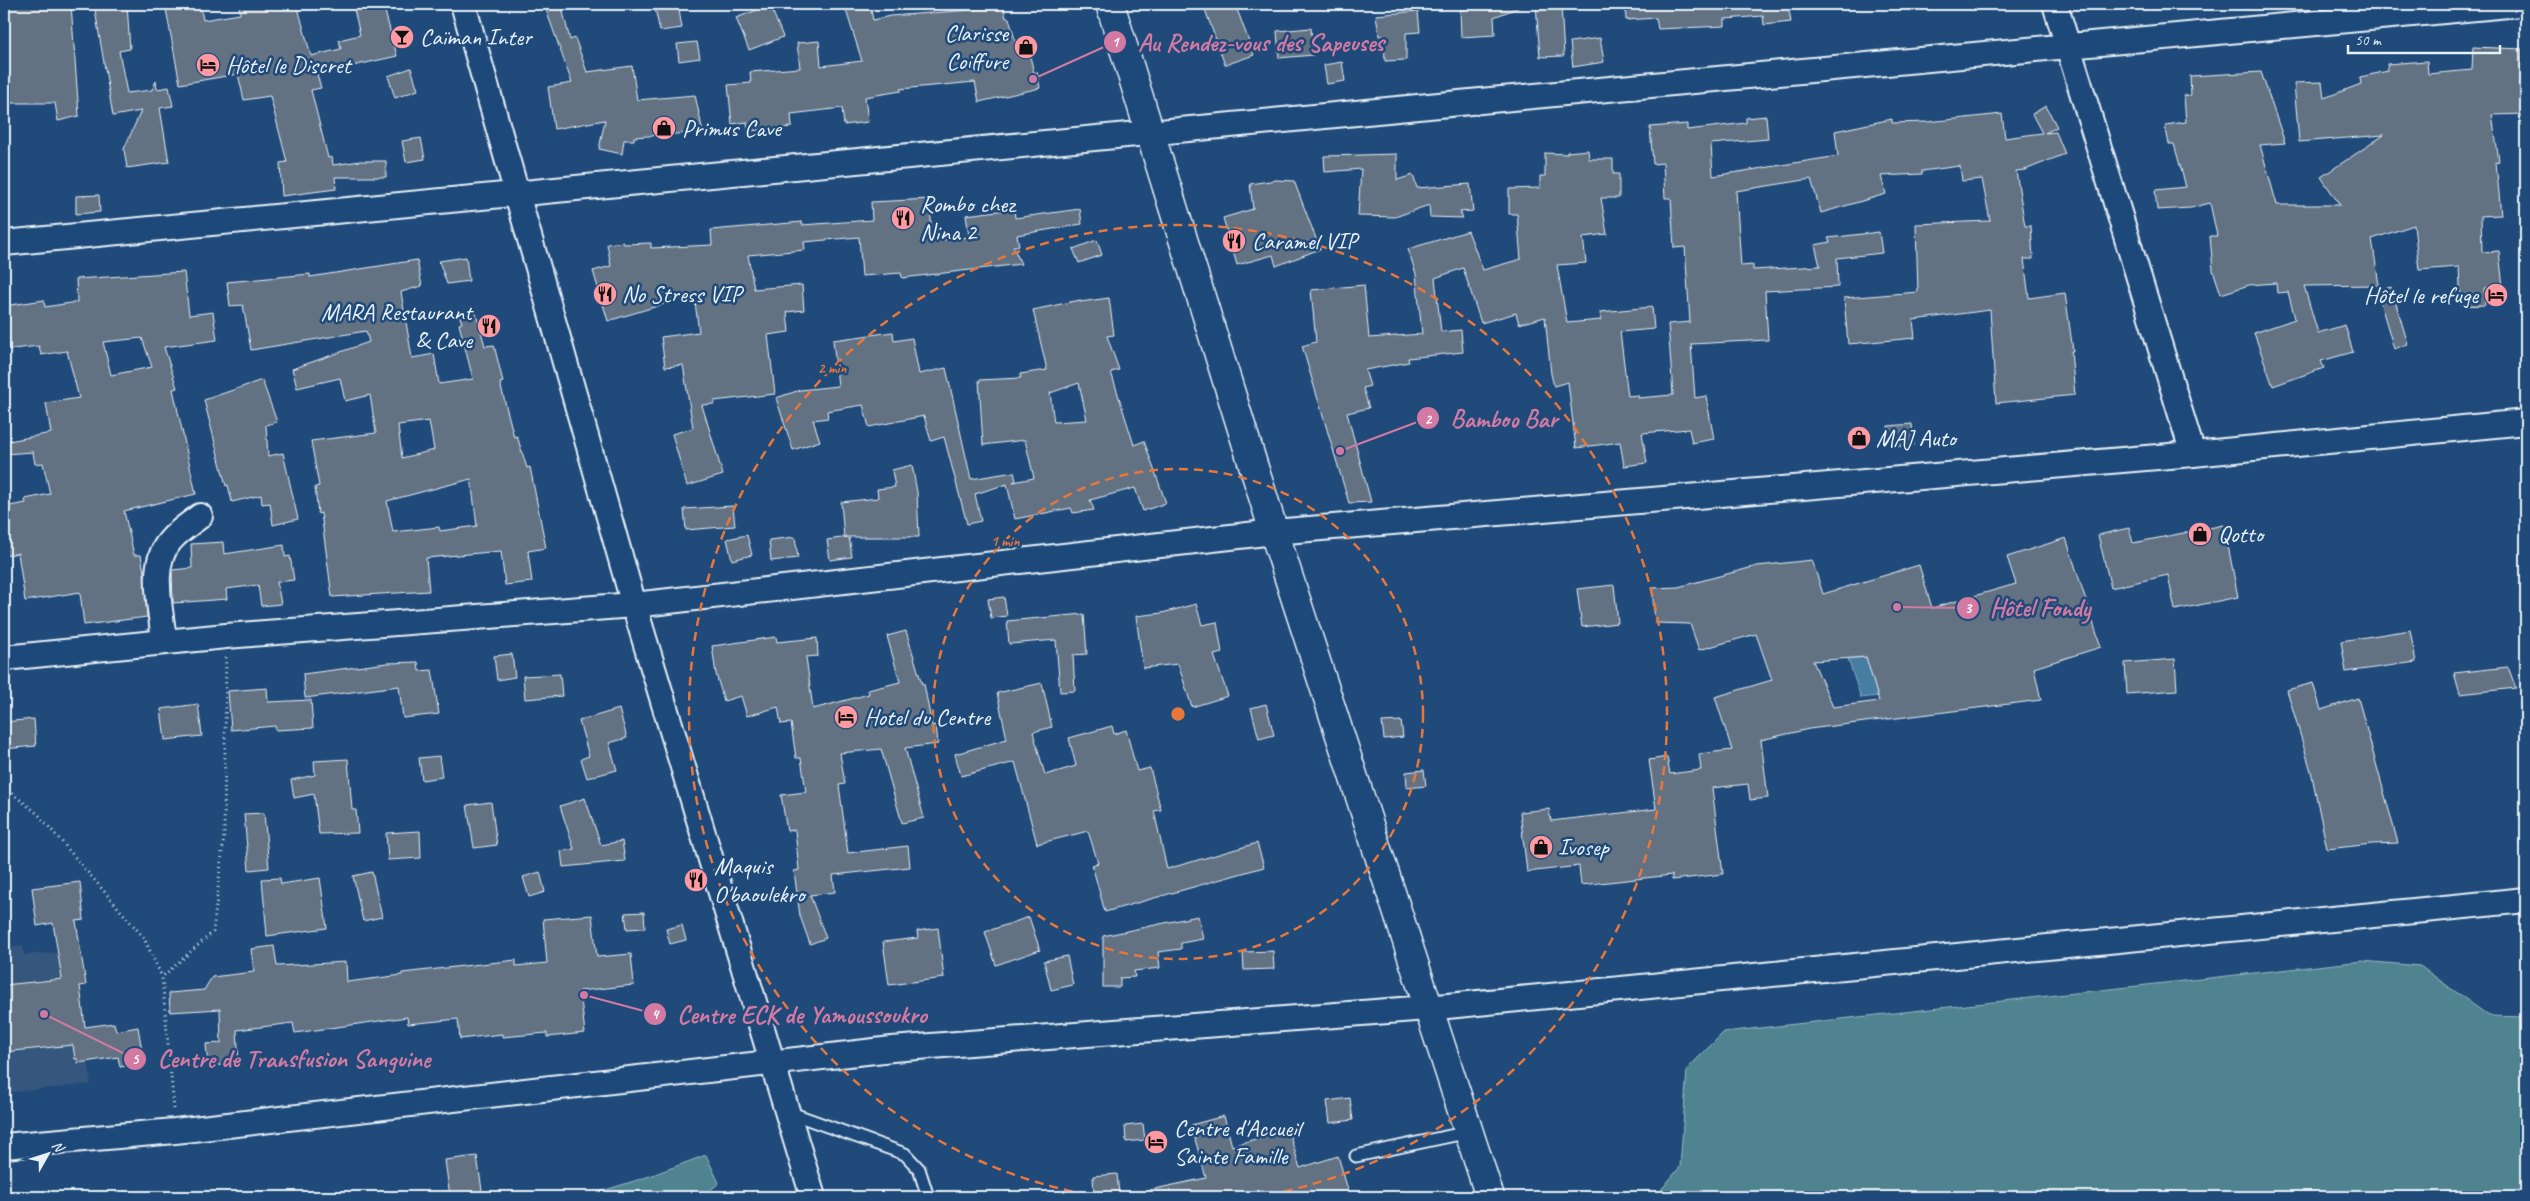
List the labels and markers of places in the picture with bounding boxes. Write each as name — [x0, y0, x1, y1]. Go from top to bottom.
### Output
place label: Clarisse Coiffure — [945, 18, 1010, 76]
place label: Caïman Inter — [420, 22, 534, 52]
callout: Au Rendez-vous des Sapeuses — [1102, 22, 1394, 62]
bar icon: Caïman Inter — [389, 24, 415, 50]
shop icon: Clarisse Coiffure — [1013, 34, 1039, 60]
place label: Hôtel le Discret — [226, 50, 353, 80]
hotel icon: Hôtel le Discret — [195, 52, 221, 78]
place label: Primus Cave — [682, 113, 783, 143]
shop icon: Primus Cave — [651, 115, 677, 141]
place label: Rombo chez Nina 2 — [920, 189, 1017, 247]
restaurant icon: Rombo chez Nina 2 — [890, 205, 916, 231]
place label: Caramel VIP — [1252, 226, 1360, 256]
restaurant icon: Caramel VIP — [1221, 228, 1247, 254]
place label: No Stress VIP — [622, 279, 744, 309]
place label: Hôtel le refuge — [2364, 280, 2480, 310]
restaurant icon: No Stress VIP — [592, 281, 618, 307]
hotel icon: Hôtel le refuge — [2483, 282, 2509, 308]
place label: MARA Restaurant & Cave — [321, 297, 474, 355]
restaurant icon: MARA Restaurant & Cave — [476, 313, 502, 339]
callout: Bamboo Bar — [1416, 398, 1568, 438]
place label: MAJ Auto — [1876, 423, 1958, 453]
shop icon: MAJ Auto — [1846, 425, 1872, 451]
place label: Qotto — [2218, 519, 2265, 549]
shop icon: Qotto — [2187, 521, 2213, 547]
callout: Hôtel Fondy — [1955, 588, 2101, 628]
place label: Hotel du Centre — [864, 702, 992, 732]
hotel icon: Hotel du Centre — [833, 704, 859, 730]
centre of rings — [1169, 705, 1187, 723]
place label: Ivosep — [1558, 832, 1611, 862]
shop icon: Ivosep — [1528, 834, 1554, 860]
place label: Maquis O'baoulekro — [714, 851, 807, 909]
restaurant icon: Maquis O'baoulekro — [683, 867, 709, 893]
callout: Centre ECK de Yamoussoukro — [642, 994, 937, 1034]
callout: Centre de Transfusion Sanguine — [123, 1039, 440, 1079]
place label: Centre d'Accueil Sainte Famille — [1174, 1113, 1305, 1171]
hotel icon: Centre d'Accueil Sainte Famille — [1143, 1129, 1169, 1155]

